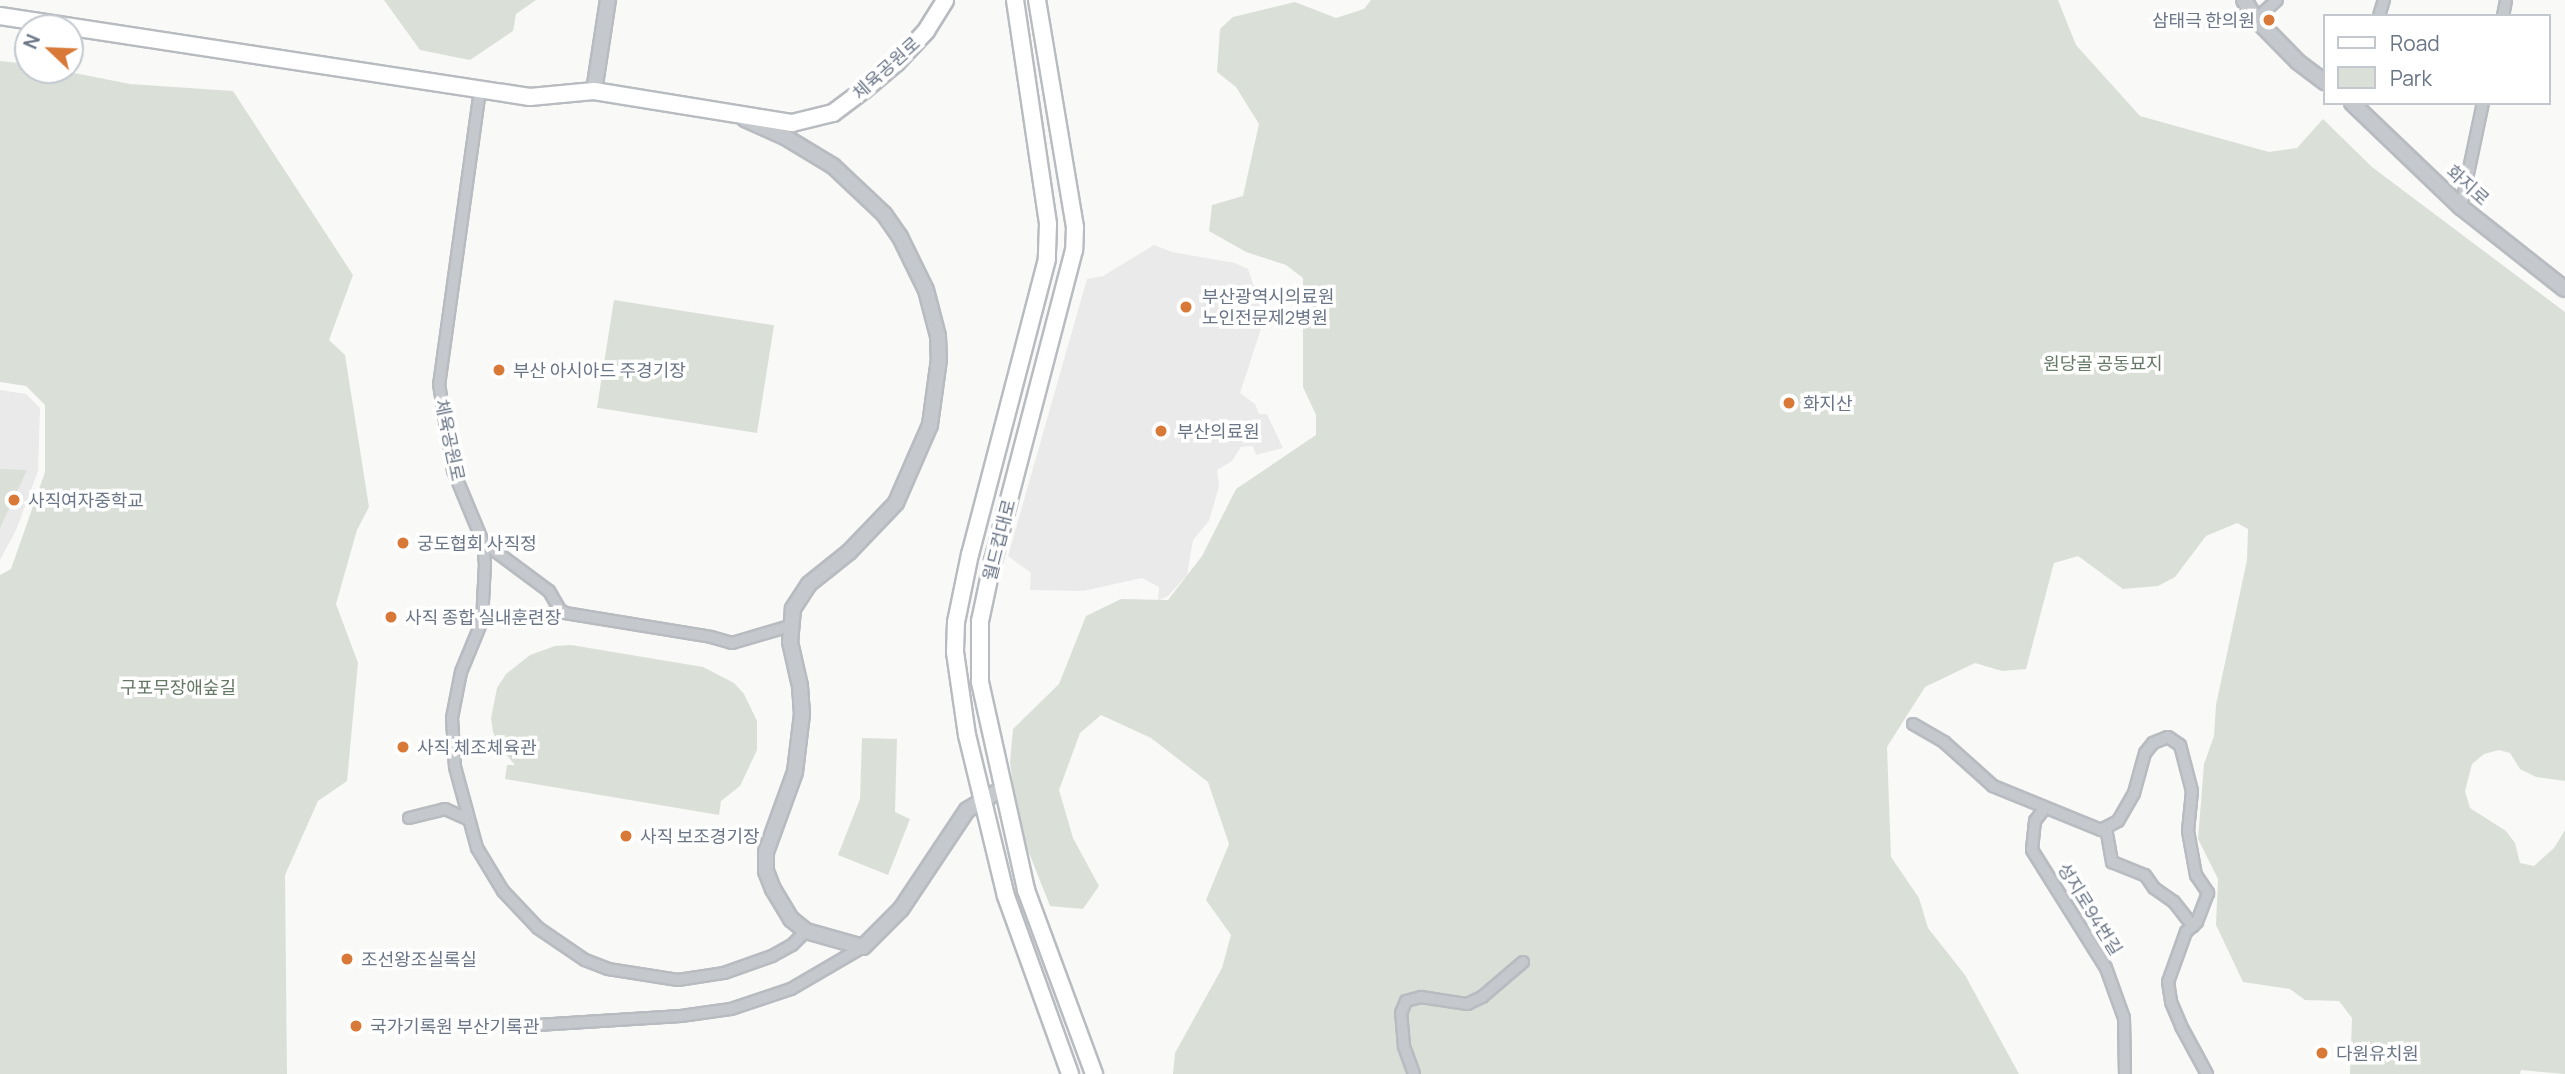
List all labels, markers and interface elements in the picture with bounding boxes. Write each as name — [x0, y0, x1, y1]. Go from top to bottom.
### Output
place label: 삼태극 한의원 — [2152, 9, 2255, 31]
marker: 삼태극 한의원 — [2261, 12, 2277, 28]
north arrow — [14, 14, 84, 84]
legend — [2324, 14, 2551, 105]
text: Road — [2390, 29, 2440, 57]
text: N — [17, 30, 46, 53]
street label: 체육공원로 — [848, 32, 924, 104]
text: Park — [2390, 64, 2432, 92]
street label: 화지로 — [2442, 160, 2494, 210]
place label: 부산광역시의료원 노인전문제2병원 — [1202, 286, 1334, 328]
marker: 부산광역시의료원 노인전문제2병원 — [1176, 297, 1196, 317]
park label: 원당골 공동묘지 — [2043, 352, 2163, 374]
place label: 부산 아시아드 주경기장 — [513, 359, 686, 381]
marker: 부산 아시아드 주경기장 — [491, 362, 507, 378]
place label: 화지산 — [1803, 392, 1853, 414]
marker: 화지산 — [1781, 395, 1797, 411]
street label: 체육공원로 — [431, 397, 469, 483]
place label: 부산의료원 — [1177, 420, 1260, 442]
marker: 부산의료원 — [1151, 421, 1171, 441]
place label: 사직여자중학교 — [28, 489, 144, 511]
marker: 사직여자중학교 — [6, 492, 22, 508]
street label: 월드컵대로 — [979, 497, 1019, 583]
place label: 궁도협회 사직정 — [417, 532, 537, 554]
marker: 궁도협회 사직정 — [395, 535, 411, 551]
place label: 사직 종합 실내훈련장 — [405, 606, 561, 628]
marker: 사직 종합 실내훈련장 — [383, 609, 399, 625]
park label: 구포무장애숲길 — [120, 676, 236, 698]
place label: 사직 체조체육관 — [417, 736, 537, 758]
marker: 사직 체조체육관 — [395, 739, 411, 755]
place label: 사직 보조경기장 — [640, 825, 760, 847]
marker: 사직 보조경기장 — [618, 828, 634, 844]
street label: 성지로94번길 — [2053, 859, 2127, 959]
place label: 조선왕조실록실 — [361, 948, 477, 970]
marker: 조선왕조실록실 — [339, 951, 355, 967]
place label: 국가기록원 부산기록관 — [370, 1015, 539, 1037]
marker: 국가기록원 부산기록관 — [348, 1018, 364, 1034]
place label: 다원유치원 — [2336, 1042, 2419, 1064]
marker: 다원유치원 — [2314, 1045, 2330, 1061]

